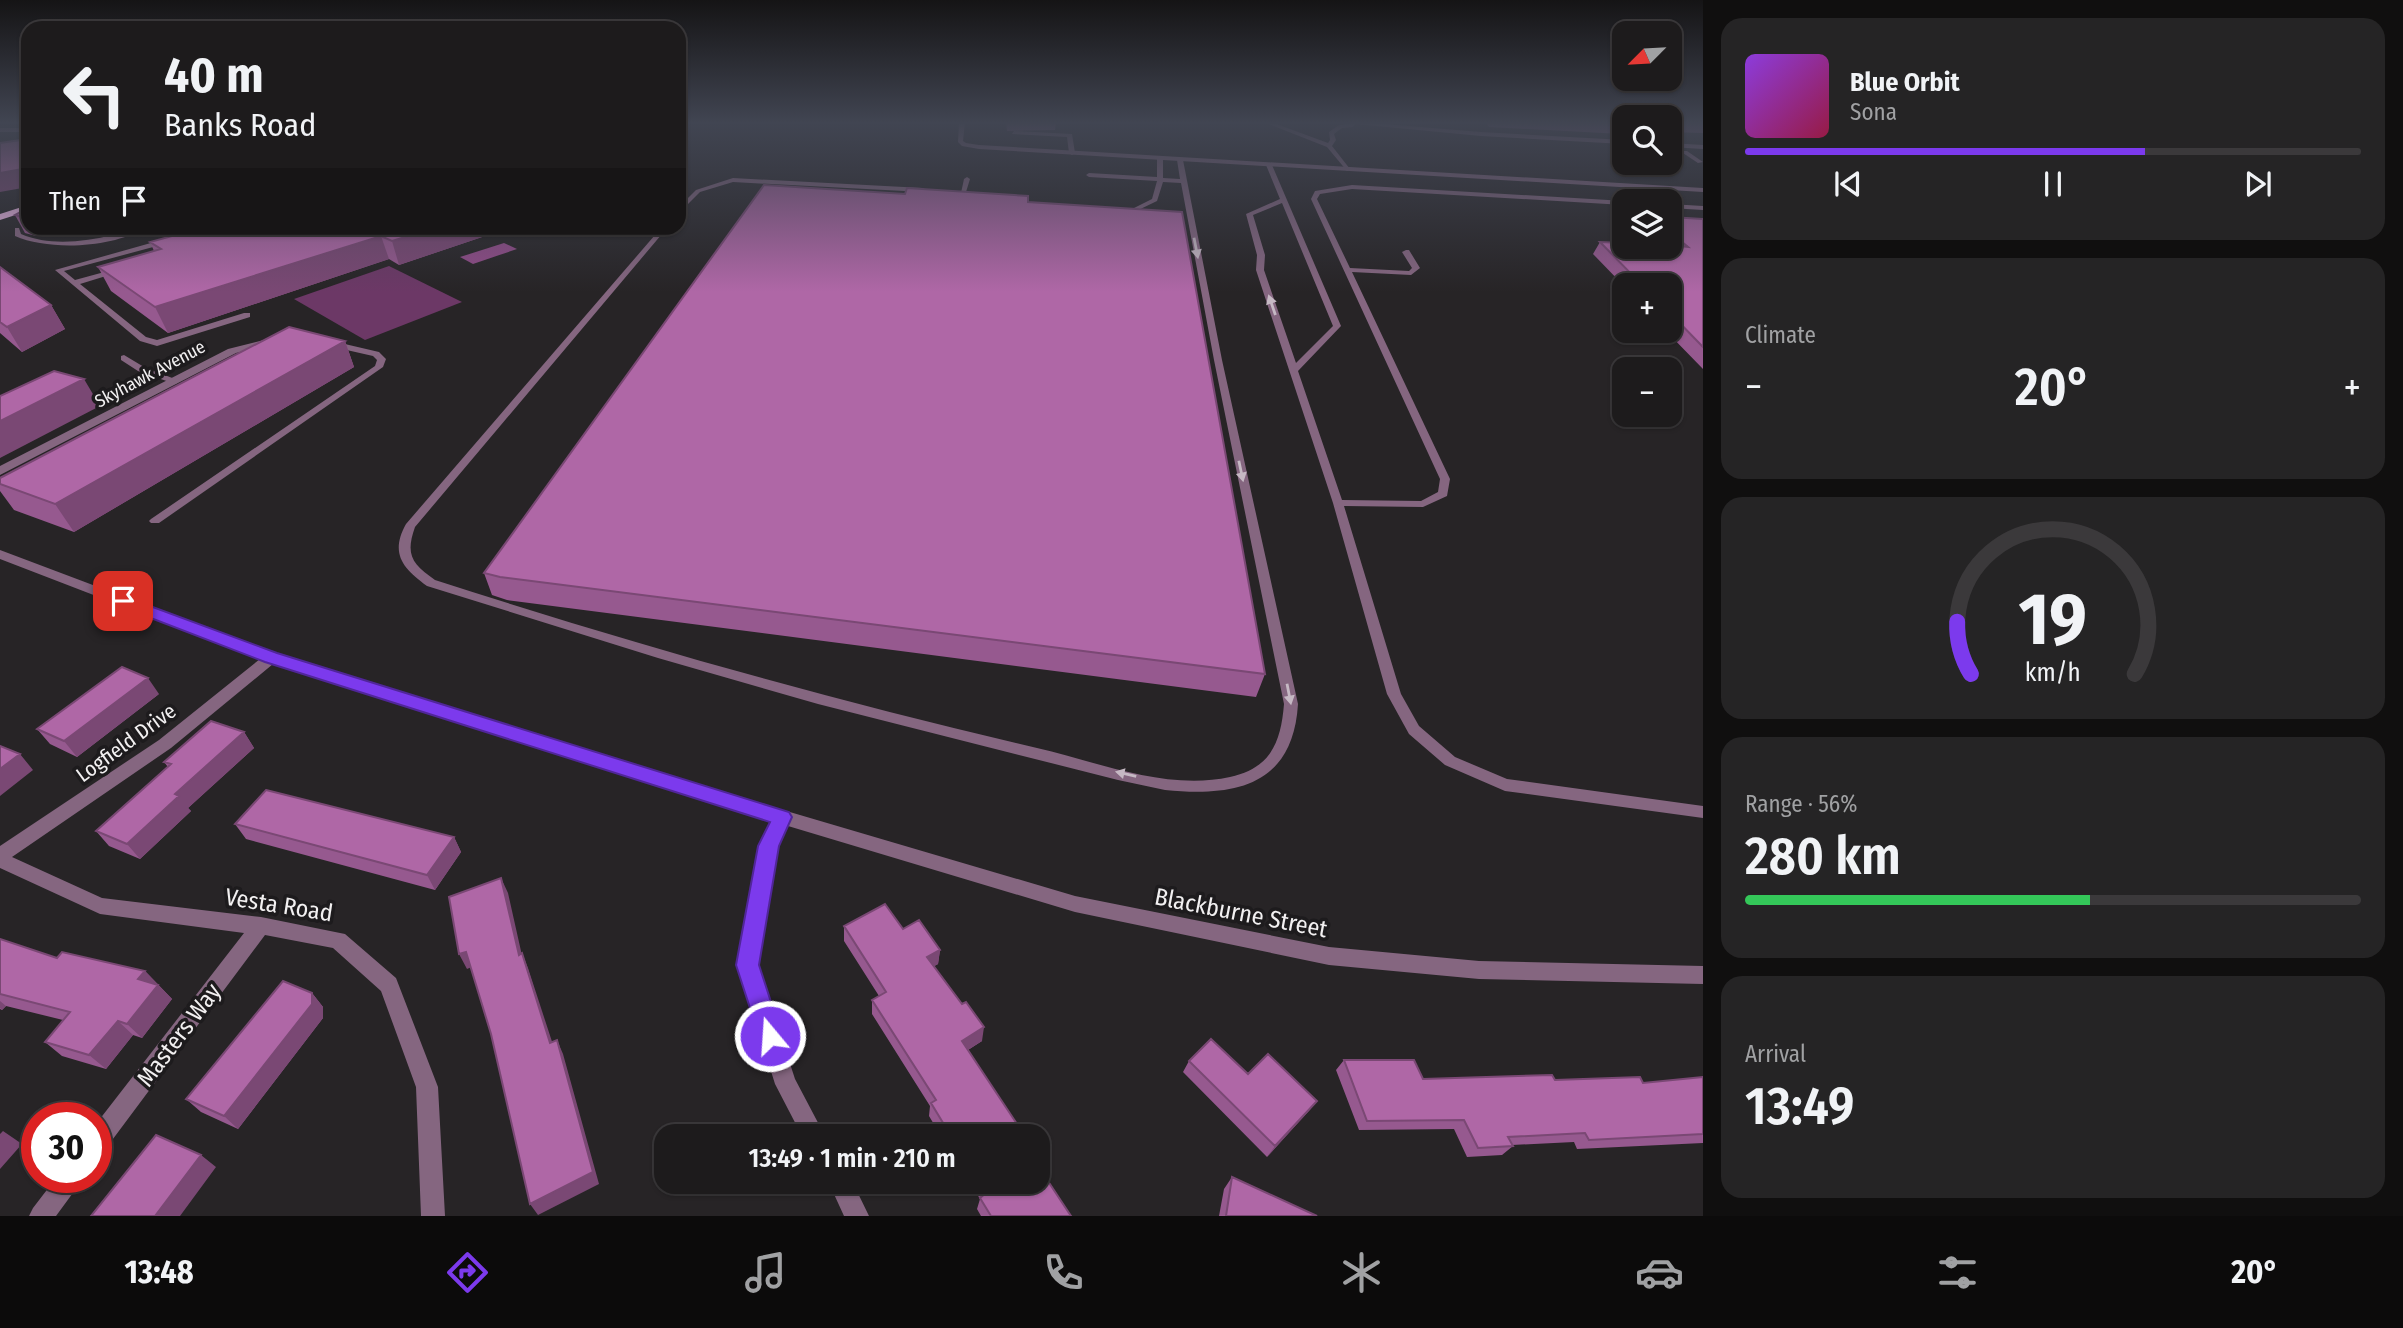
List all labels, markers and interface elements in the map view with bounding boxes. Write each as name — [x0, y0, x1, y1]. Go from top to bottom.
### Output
north arrow — [1612, 21, 1682, 91]
map controls — [1612, 21, 1682, 427]
text: 40 m — [164, 46, 264, 105]
icon: left — [49, 49, 140, 140]
text: Blue Orbit — [1850, 67, 1960, 98]
text: Sona — [1850, 98, 1897, 126]
button: search — [1612, 105, 1682, 175]
text: Banks Road — [164, 106, 316, 144]
icon: previous — [1829, 165, 1867, 203]
icon: pause — [2034, 165, 2072, 203]
icon: next — [2239, 165, 2277, 203]
icon: arrive — [115, 182, 153, 220]
text: Then — [49, 186, 101, 217]
button: layers — [1612, 189, 1682, 259]
one-way arrow — [1191, 237, 1202, 259]
button: + — [1612, 273, 1682, 343]
one-way arrow — [1266, 294, 1277, 315]
text: Climate — [1745, 321, 1816, 349]
street label: Skyhawk Avenue — [91, 336, 209, 412]
text: 20° — [2015, 356, 2091, 419]
button: − — [1612, 357, 1682, 427]
text: − — [1745, 364, 1762, 410]
text: + — [2344, 364, 2361, 410]
one-way arrow — [1236, 460, 1247, 482]
pin — [93, 571, 153, 631]
text: 19 — [2019, 576, 2087, 663]
icon: arrive — [104, 582, 142, 620]
text: km/h — [2025, 658, 2081, 688]
one-way arrow — [1283, 683, 1294, 705]
street label: Logfield Drive — [71, 698, 181, 788]
one-way arrow — [1115, 768, 1137, 779]
text: Range · 56% — [1745, 790, 1857, 818]
text: 280 km — [1745, 825, 1901, 888]
street label: Vesta Road — [223, 883, 335, 927]
street label: Blackburne Street — [1152, 883, 1330, 944]
street label: Masters Way — [131, 978, 227, 1092]
position arrow — [733, 999, 807, 1073]
text: Arrival — [1745, 1040, 1806, 1068]
text: 13:49 — [1745, 1075, 1854, 1138]
speed limit sign: 30 — [21, 1102, 112, 1193]
text: 13:49 · 1 min · 210 m — [748, 1143, 956, 1174]
icon: directions — [443, 1248, 492, 1297]
icon: music — [741, 1248, 790, 1297]
icon: phone — [1039, 1248, 1088, 1297]
icon: climate — [1337, 1248, 1386, 1297]
icon: car — [1635, 1248, 1684, 1297]
icon: filters — [1933, 1248, 1982, 1297]
text: 13:48 — [125, 1253, 194, 1291]
text: 20° — [2231, 1253, 2278, 1291]

